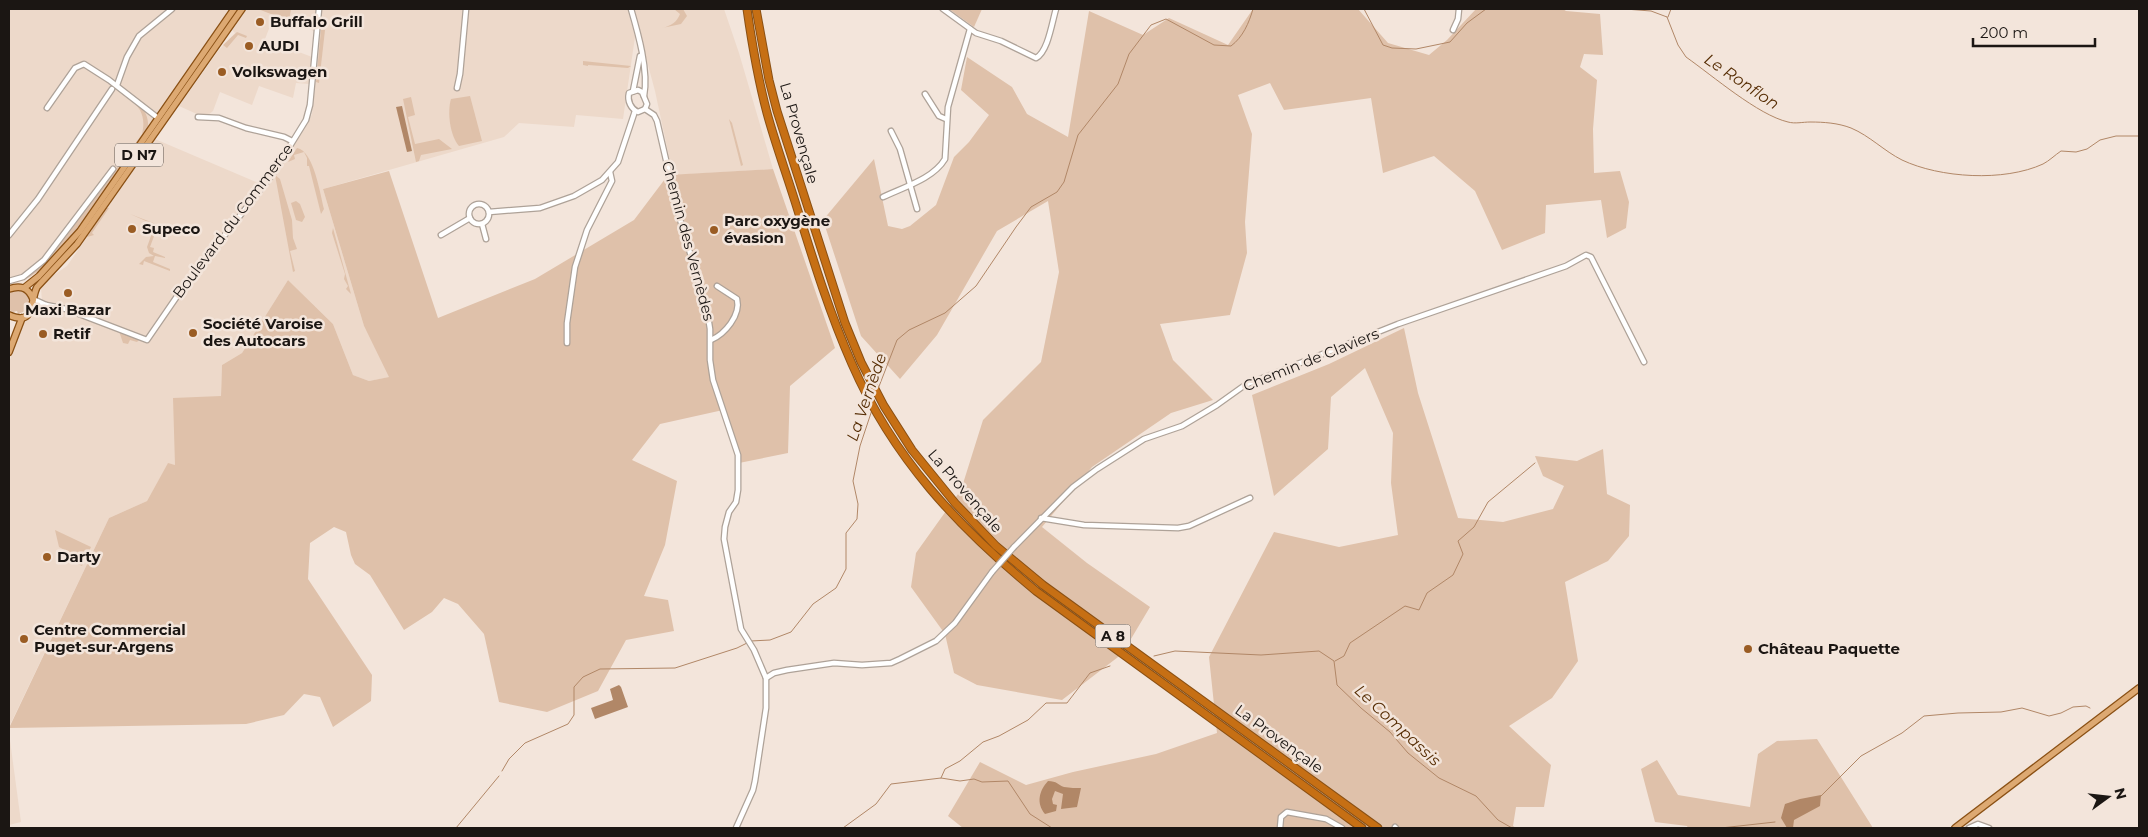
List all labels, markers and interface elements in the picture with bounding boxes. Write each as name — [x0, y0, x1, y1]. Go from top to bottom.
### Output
place label: Buffalo Grill — [270, 12, 363, 31]
scale bar — [1973, 15, 2096, 47]
marker: Buffalo Grill — [254, 16, 266, 28]
text: 200 m — [1980, 23, 2028, 42]
place label: AUDI — [258, 36, 299, 55]
marker: AUDI — [243, 40, 255, 52]
water label: Le Ronflon — [1701, 49, 1783, 113]
place label: Volkswagen — [231, 62, 327, 81]
marker: Volkswagen — [216, 66, 228, 78]
street label: La Provençale — [776, 80, 823, 186]
street label: Boulevard du Commerce — [168, 140, 297, 302]
road number: D N7 — [115, 144, 163, 166]
street label: Chemin des Vernèdes — [658, 159, 719, 323]
place label: Parc oxygène évasion — [724, 211, 830, 247]
place label: Supeco — [142, 219, 200, 238]
marker: Supeco — [126, 223, 138, 235]
marker: Parc oxygène évasion — [708, 224, 720, 236]
marker: Maxi Bazar — [62, 287, 74, 299]
place label: Maxi Bazar — [25, 300, 111, 319]
place label: Société Varoise des Autocars — [203, 314, 323, 350]
place label: Retif — [53, 324, 92, 343]
street label: Chemin de Claviers — [1240, 324, 1382, 395]
marker: Société Varoise des Autocars — [187, 327, 199, 339]
marker: Retif — [37, 328, 49, 340]
water label: La Vernède — [843, 351, 890, 444]
street label: La Provençale — [924, 445, 1007, 536]
place label: Darty — [57, 547, 101, 566]
marker: Darty — [41, 551, 53, 563]
place label: Centre Commercial Puget-sur-Argens — [34, 620, 186, 656]
road number: A 8 — [1096, 624, 1130, 648]
marker: Centre Commercial Puget-sur-Argens — [18, 633, 30, 645]
place label: Château Paquette — [1758, 639, 1900, 658]
marker: Château Paquette — [1742, 643, 1754, 655]
water label: Le Compassis — [1351, 681, 1445, 770]
street label: La Provençale — [1231, 700, 1327, 777]
north arrow — [2083, 772, 2133, 822]
text: N — [2110, 786, 2131, 801]

